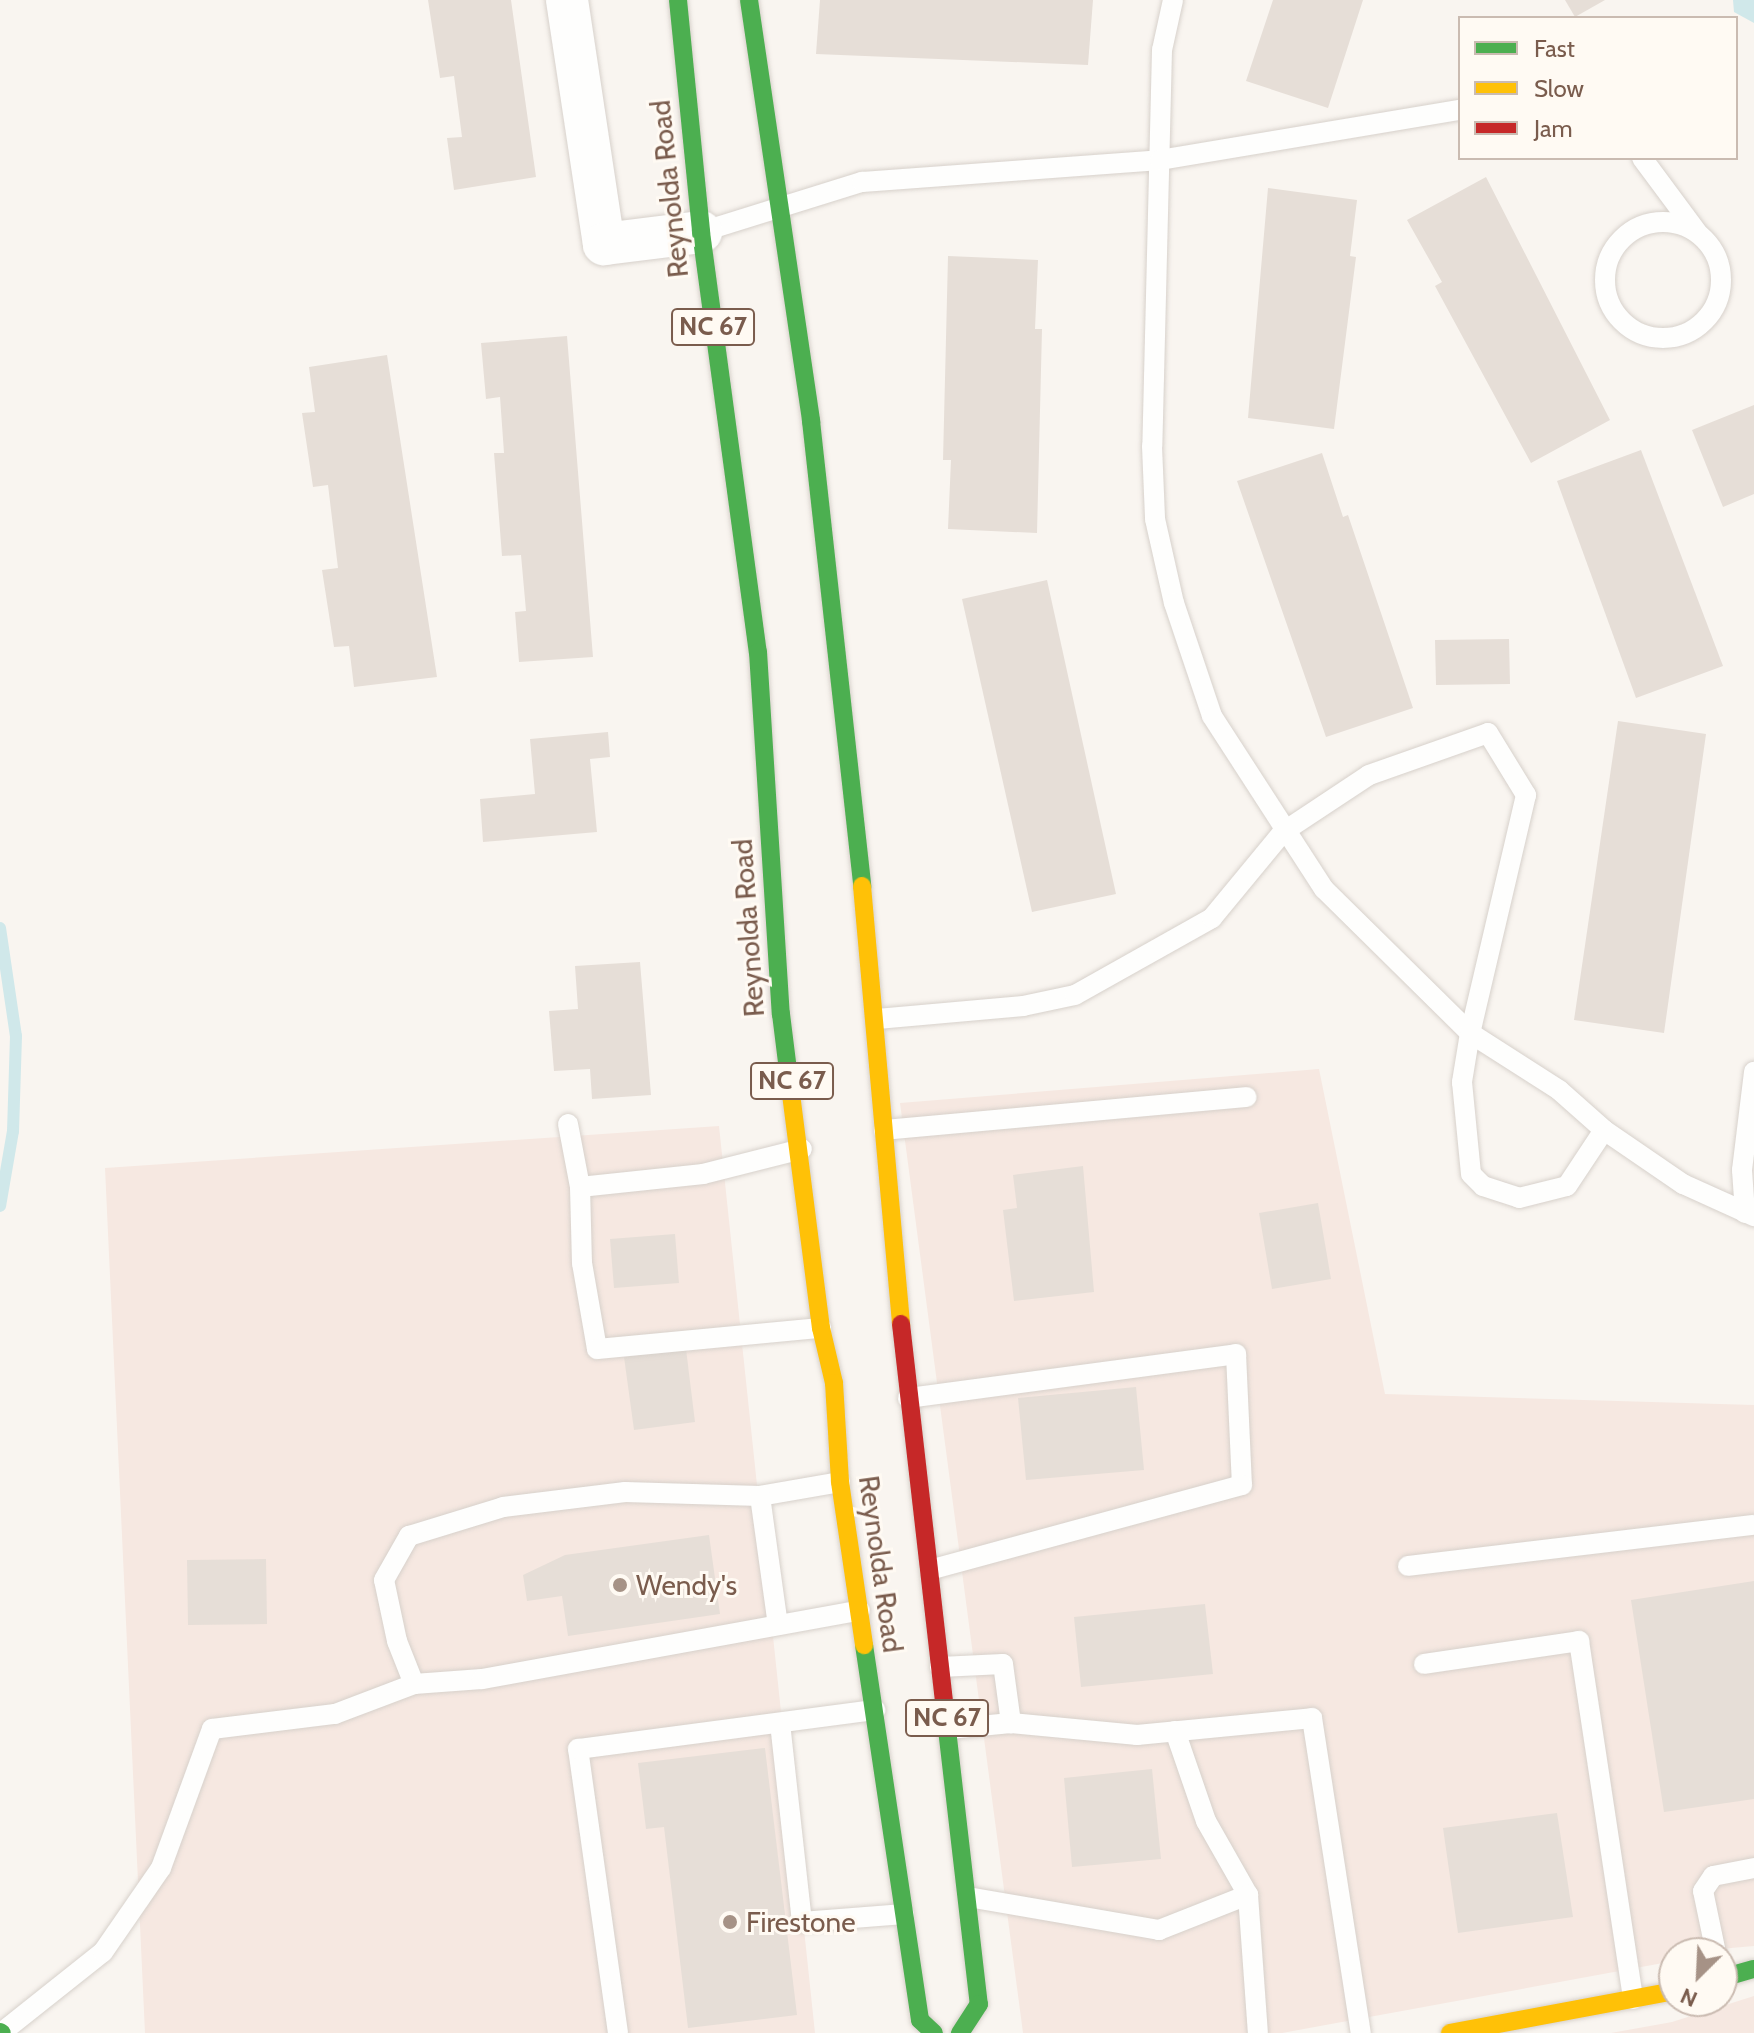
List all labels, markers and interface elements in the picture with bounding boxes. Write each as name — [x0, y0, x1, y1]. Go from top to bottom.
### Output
legend — [1458, 16, 1738, 160]
text: Fast — [1534, 34, 1575, 63]
text: Slow — [1534, 74, 1584, 103]
street label: Reynolda Road — [643, 99, 695, 279]
text: Jam — [1534, 114, 1572, 143]
road number: NC 67 — [671, 305, 755, 349]
street label: Reynolda Road — [725, 838, 771, 1018]
road number: NC 67 — [750, 1059, 834, 1103]
street label: Reynolda Road — [852, 1473, 910, 1655]
place label: Wendy's — [636, 1568, 737, 1602]
marker: Wendy's — [611, 1576, 629, 1594]
road number: NC 67 — [905, 1696, 989, 1740]
place label: Firestone — [746, 1905, 856, 1939]
marker: Firestone — [721, 1913, 739, 1931]
north arrow — [1658, 1937, 1738, 2017]
text: N — [1676, 1982, 1701, 2013]

